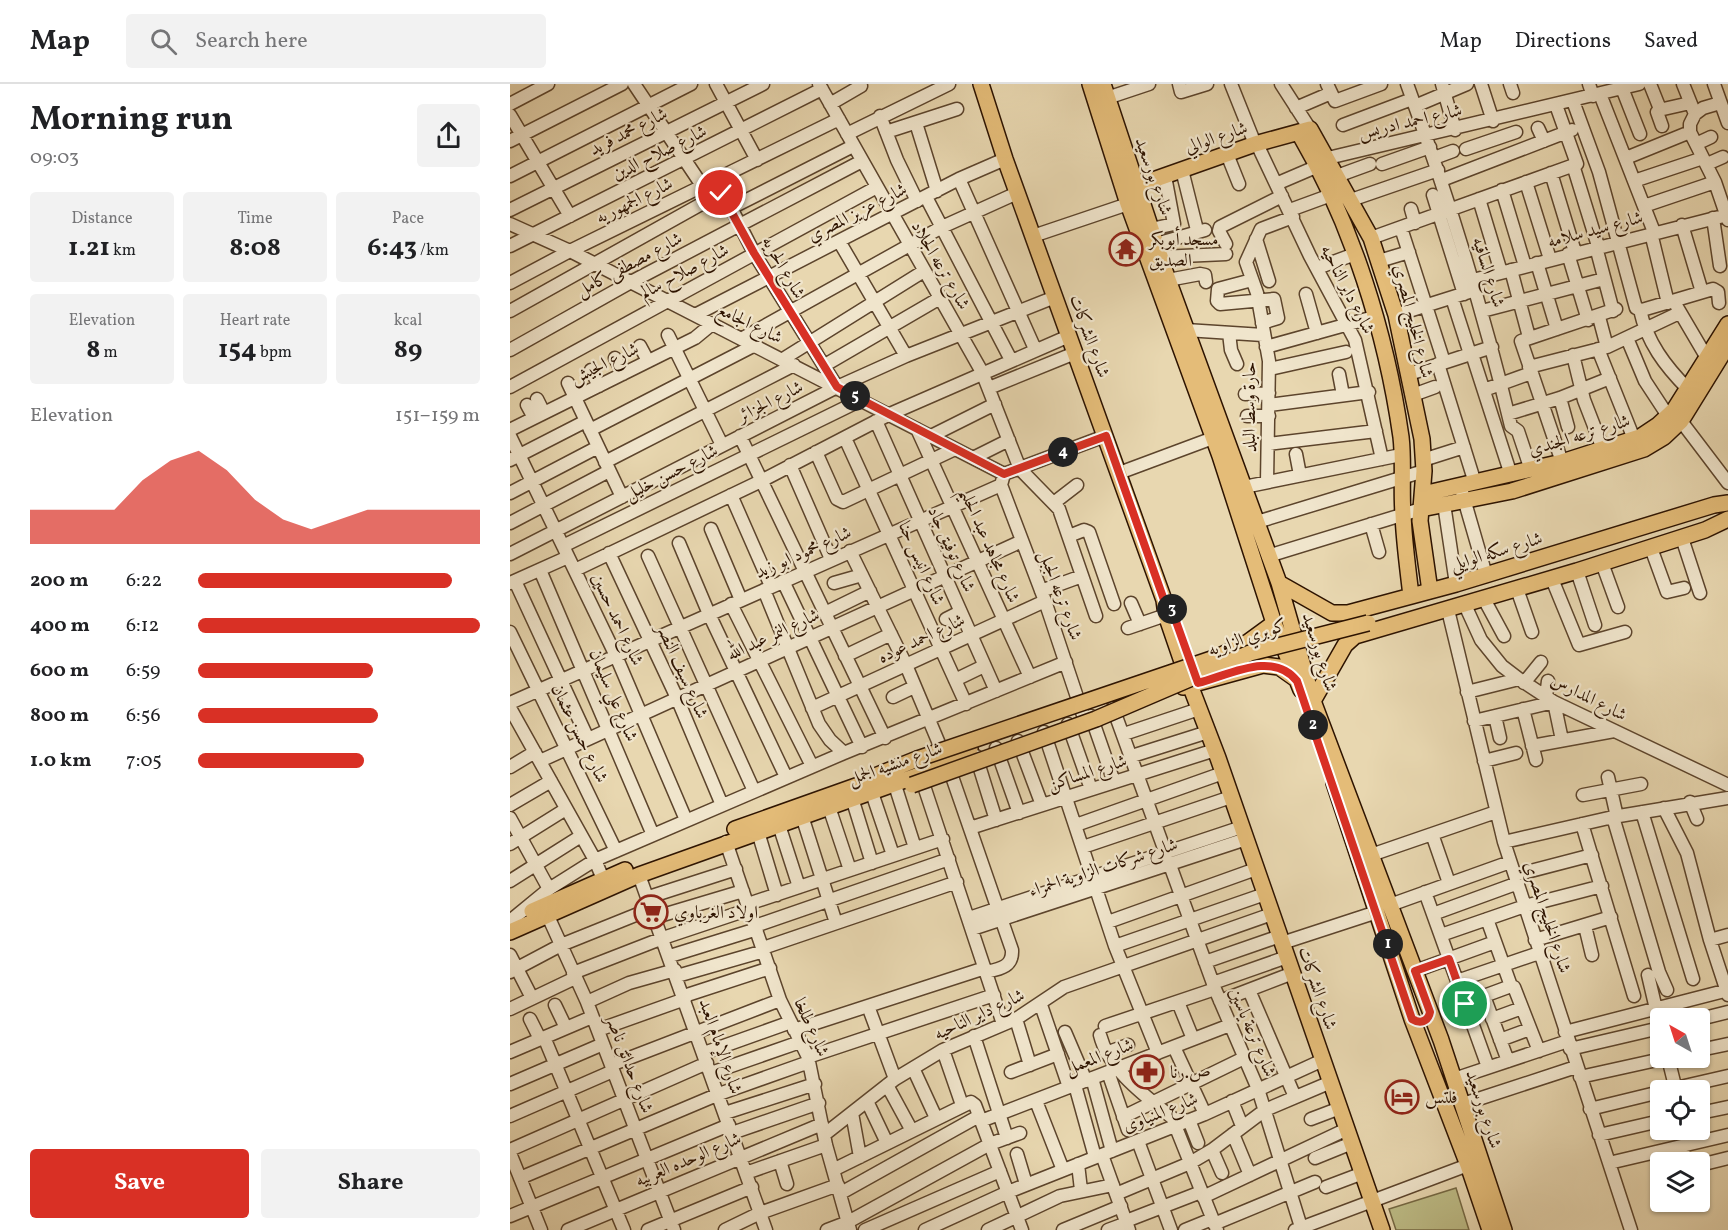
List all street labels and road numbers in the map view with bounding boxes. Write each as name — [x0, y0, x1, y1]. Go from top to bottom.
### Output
street label: شارع احمد ادريس — [1356, 98, 1465, 148]
street label: شارع محمد فريد — [585, 102, 673, 164]
street label: شارع الوالي — [1182, 116, 1252, 162]
street label: شارع صلاح الدين — [608, 119, 712, 189]
street label: شارع بورسعيد — [1127, 134, 1178, 219]
street label: شارع الجمهوريه — [592, 172, 678, 232]
street label: شارع عزيز المصري — [804, 177, 912, 250]
street label: شارع سيد سلامه — [1545, 206, 1646, 256]
street label: شارع ترعه الجلاد — [903, 217, 975, 315]
street label: شارع مصطفى كامل — [572, 227, 688, 305]
street label: شارع الحريه — [754, 232, 811, 304]
street label: شارع الساقيه — [1464, 234, 1510, 311]
street label: شارع صلاح سالم — [636, 238, 735, 308]
street label: شارع داير الناحيه — [1312, 241, 1380, 339]
street label: شارع الخليج المصري — [1384, 262, 1439, 381]
street label: شارع الشركات — [1061, 292, 1115, 382]
street label: شارع الجامع — [711, 298, 786, 353]
street label: شارع الجيش — [566, 337, 644, 393]
street label: حارة وسط البلد — [1238, 362, 1263, 452]
street label: شارع الجزائر — [732, 375, 808, 431]
street label: شارع ترعه الجندي — [1526, 409, 1634, 465]
street label: شارع حسن خليل — [621, 439, 723, 509]
street label: شارع مجاهد عبد الحليم — [948, 484, 1025, 609]
street label: شارع توفيق جاد — [920, 503, 981, 597]
street label: شارع انيس حنا — [890, 518, 950, 610]
street label: شارع محمود ابو زيد — [751, 521, 856, 587]
street label: شارع سكه الوايلي — [1447, 527, 1547, 581]
street label: شارع ترعه الجبل — [1031, 547, 1087, 645]
street label: شارع احمد حسين — [583, 569, 649, 671]
street label: شارع النمر عبد الله — [722, 600, 825, 669]
street label: شارع احمد عوده — [874, 608, 970, 671]
street label: شارع بورسعيد — [1294, 610, 1342, 695]
street label: كوبري الزاويه — [1205, 613, 1291, 665]
street label: شارع سيف النصر — [648, 618, 714, 724]
street label: شارع علي سليمان — [579, 645, 643, 747]
street label: شارع المدارس — [1545, 668, 1631, 729]
street label: شارع حسن عثمان — [543, 680, 613, 788]
street label: شارع منشيه الجمل — [845, 737, 946, 793]
street label: شارع المساكن — [1044, 749, 1131, 799]
street label: شارع شركات الزاوية الحمراء — [1026, 833, 1181, 905]
street label: شارع الخليج المصري — [1515, 858, 1576, 977]
street label: شارع الشركات — [1290, 943, 1343, 1034]
street label: شارع داير الناحيه — [930, 983, 1030, 1048]
street label: شارع ترعة ياسين — [1221, 984, 1282, 1081]
street label: شارع طلخا — [786, 994, 835, 1062]
street label: شارع الإمام العبد — [690, 995, 748, 1098]
street label: شارع حدائق ناصر — [597, 1010, 659, 1118]
street label: شارع المعمل — [1062, 1033, 1138, 1083]
street label: شارع بورسعيد — [1457, 1067, 1507, 1152]
street label: شارع المنياوى — [1119, 1087, 1202, 1141]
street label: شارع الوحده العربيه — [632, 1127, 746, 1195]

